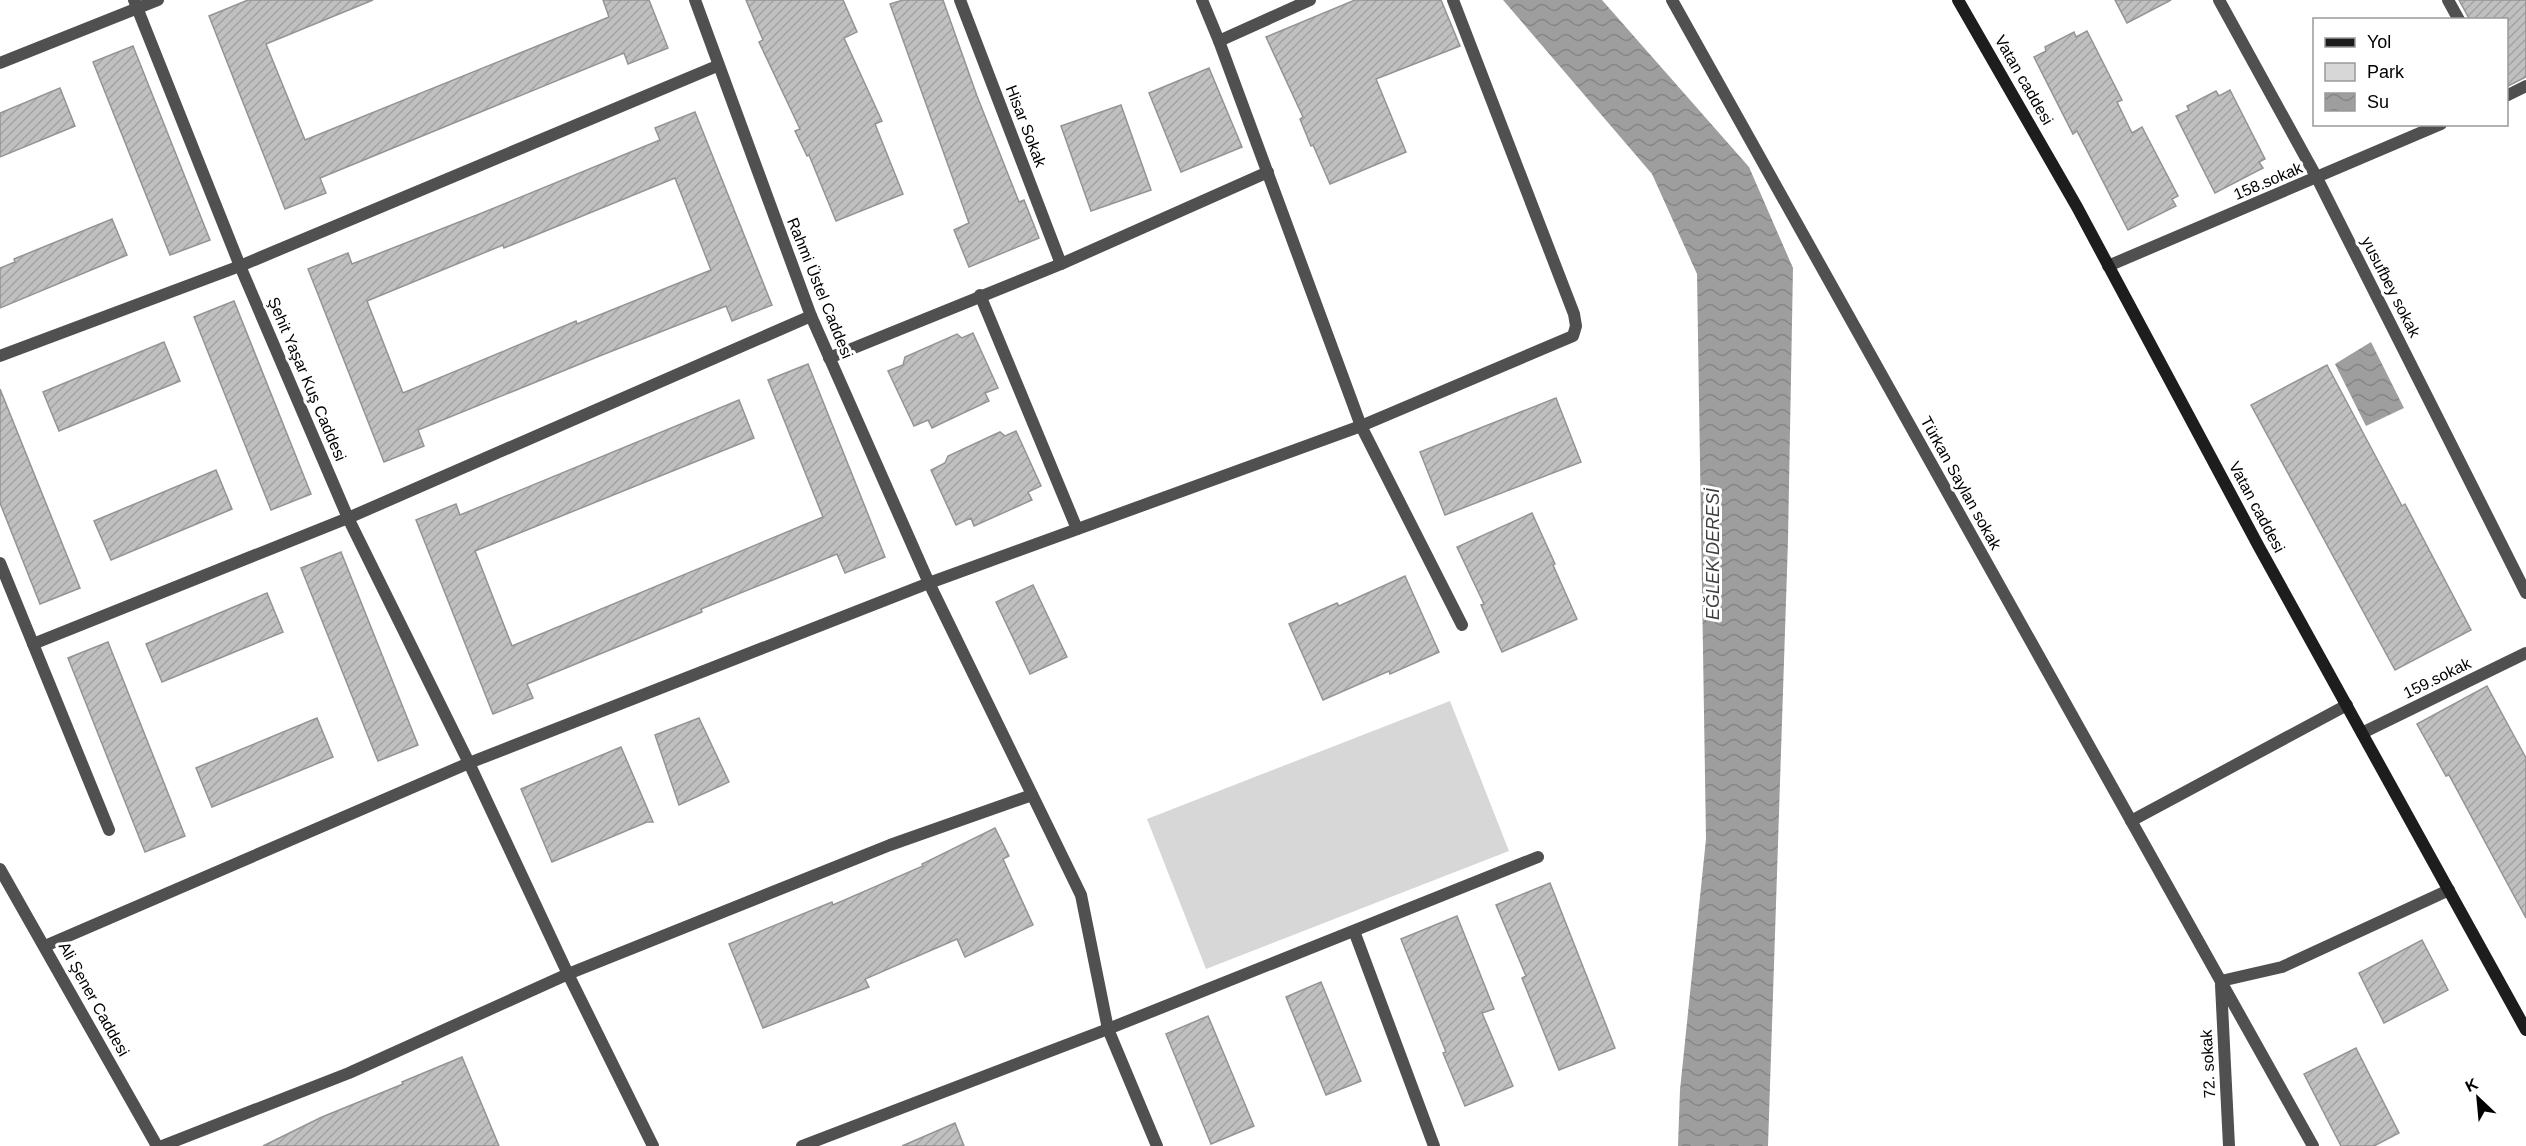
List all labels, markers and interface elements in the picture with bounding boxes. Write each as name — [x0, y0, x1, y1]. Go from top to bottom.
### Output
legend — [2313, 18, 2508, 126]
street label: Vatan caddesi — [1992, 32, 2056, 128]
text: Yol — [2367, 32, 2391, 52]
text: Park — [2367, 62, 2405, 82]
street label: Hisar Sokak — [1003, 83, 1050, 170]
text: Su — [2367, 92, 2389, 112]
street label: 158.sokak — [2231, 159, 2306, 203]
street label: Rahmi Üstel Caddesi — [784, 215, 856, 361]
street label: yusufbey sokak — [2358, 234, 2424, 341]
street label: Şehit Yaşar Kuş Caddesi — [265, 294, 349, 464]
street label: Türkan Saylan sokak — [1917, 414, 2005, 553]
street label: Vatan caddesi — [2226, 459, 2288, 555]
water label: EĞLEK DERESİ — [1703, 487, 1723, 620]
street label: 159.sokak — [2400, 654, 2474, 702]
street label: Ali Şener Caddesi — [56, 939, 132, 1059]
street label: 72. sokak — [2198, 1028, 2218, 1099]
north arrow — [2448, 1068, 2508, 1128]
text: K — [2463, 1075, 2481, 1095]

